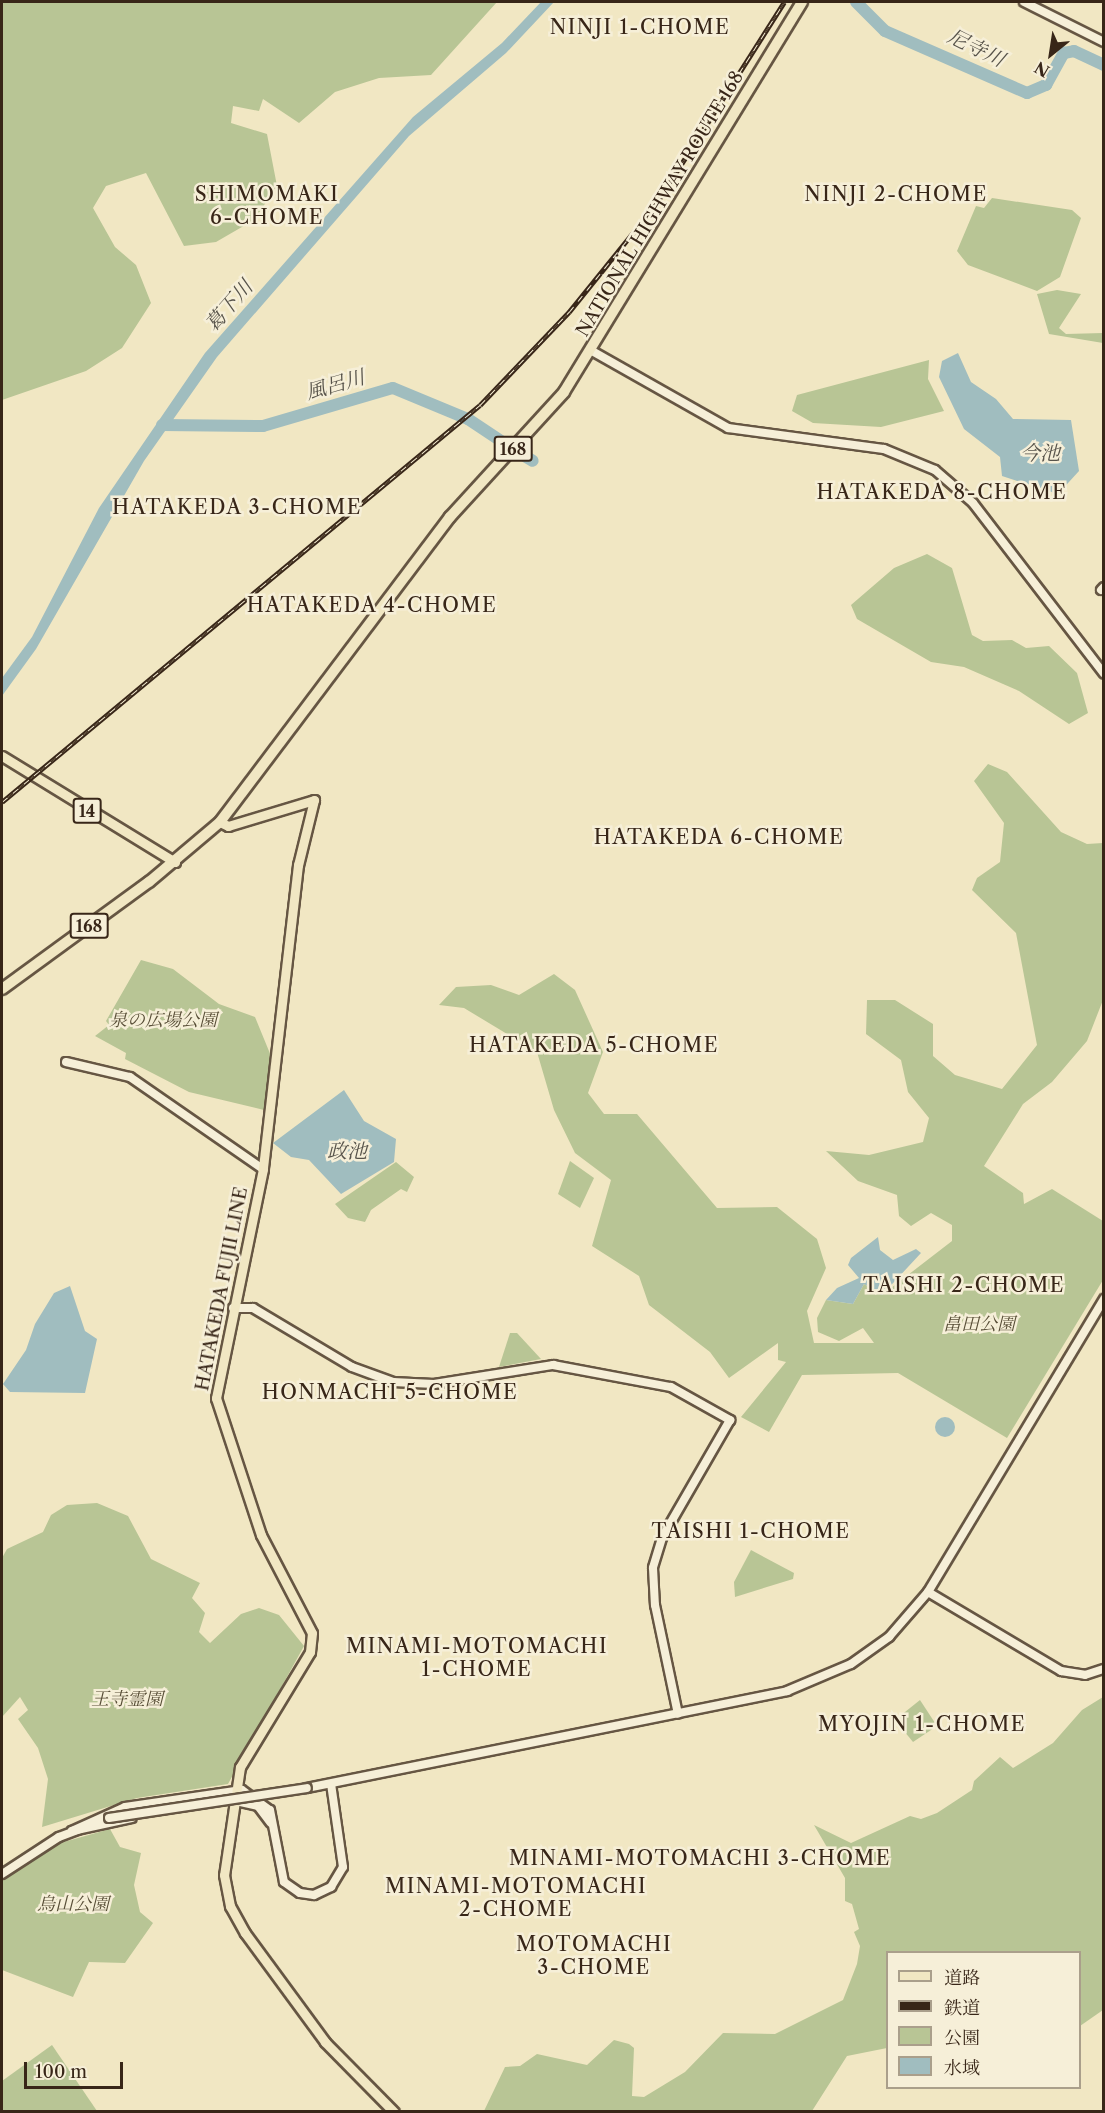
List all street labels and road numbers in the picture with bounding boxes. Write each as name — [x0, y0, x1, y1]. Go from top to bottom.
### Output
street label: NATIONAL HIGHWAY ROUTE 168 — [572, 67, 748, 341]
road number: 168 — [494, 436, 532, 462]
road number: 14 — [72, 798, 102, 824]
road number: 168 — [70, 913, 109, 939]
street label: HATAKEDA FUJII LINE — [192, 1185, 252, 1393]

